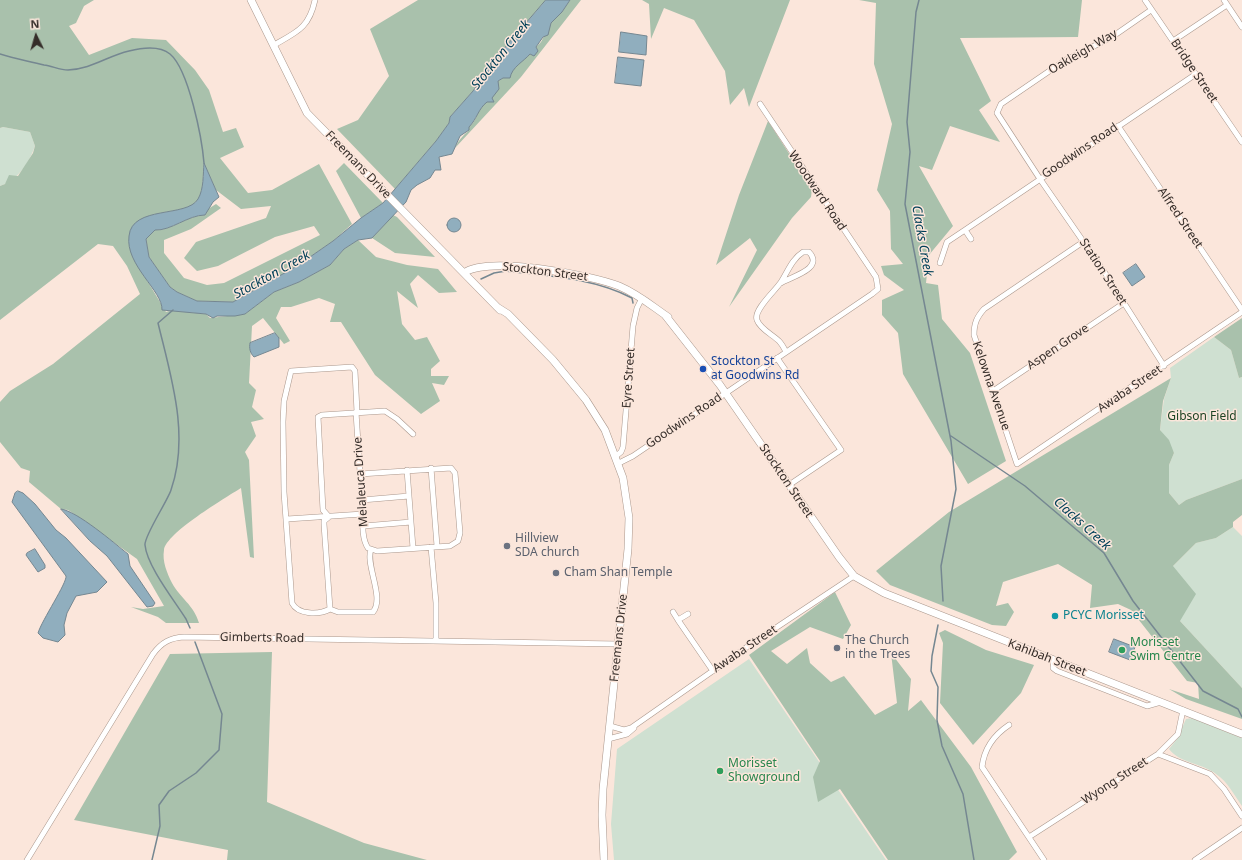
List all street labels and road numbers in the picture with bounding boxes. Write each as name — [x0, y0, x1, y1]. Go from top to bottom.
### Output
street label: Oakleigh Way — [1046, 26, 1120, 78]
street label: Bridge Street — [1167, 36, 1221, 106]
street label: Goodwins Road — [1039, 120, 1121, 182]
street label: Freemans Drive — [322, 128, 394, 202]
street label: Woodward Road — [785, 148, 849, 234]
street label: Alfred Street — [1154, 185, 1206, 251]
street label: Station Street — [1076, 236, 1130, 308]
street label: Stockton Street — [501, 260, 589, 284]
street label: Aspen Grove — [1024, 321, 1092, 373]
street label: Kelowna Avenue — [969, 340, 1013, 432]
street label: Eyre Street — [620, 347, 638, 409]
street label: Awaba Street — [1095, 362, 1165, 416]
street label: Goodwins Road — [643, 390, 725, 452]
street label: Melaleuca Drive — [351, 437, 371, 527]
street label: Stockton Street — [756, 441, 816, 521]
street label: Freemans Drive — [607, 593, 631, 683]
street label: Awaba Street — [710, 622, 780, 676]
street label: Gimberts Road — [220, 630, 304, 646]
street label: Kahibah Street — [1006, 636, 1088, 680]
street label: Wyong Street — [1079, 754, 1151, 808]

